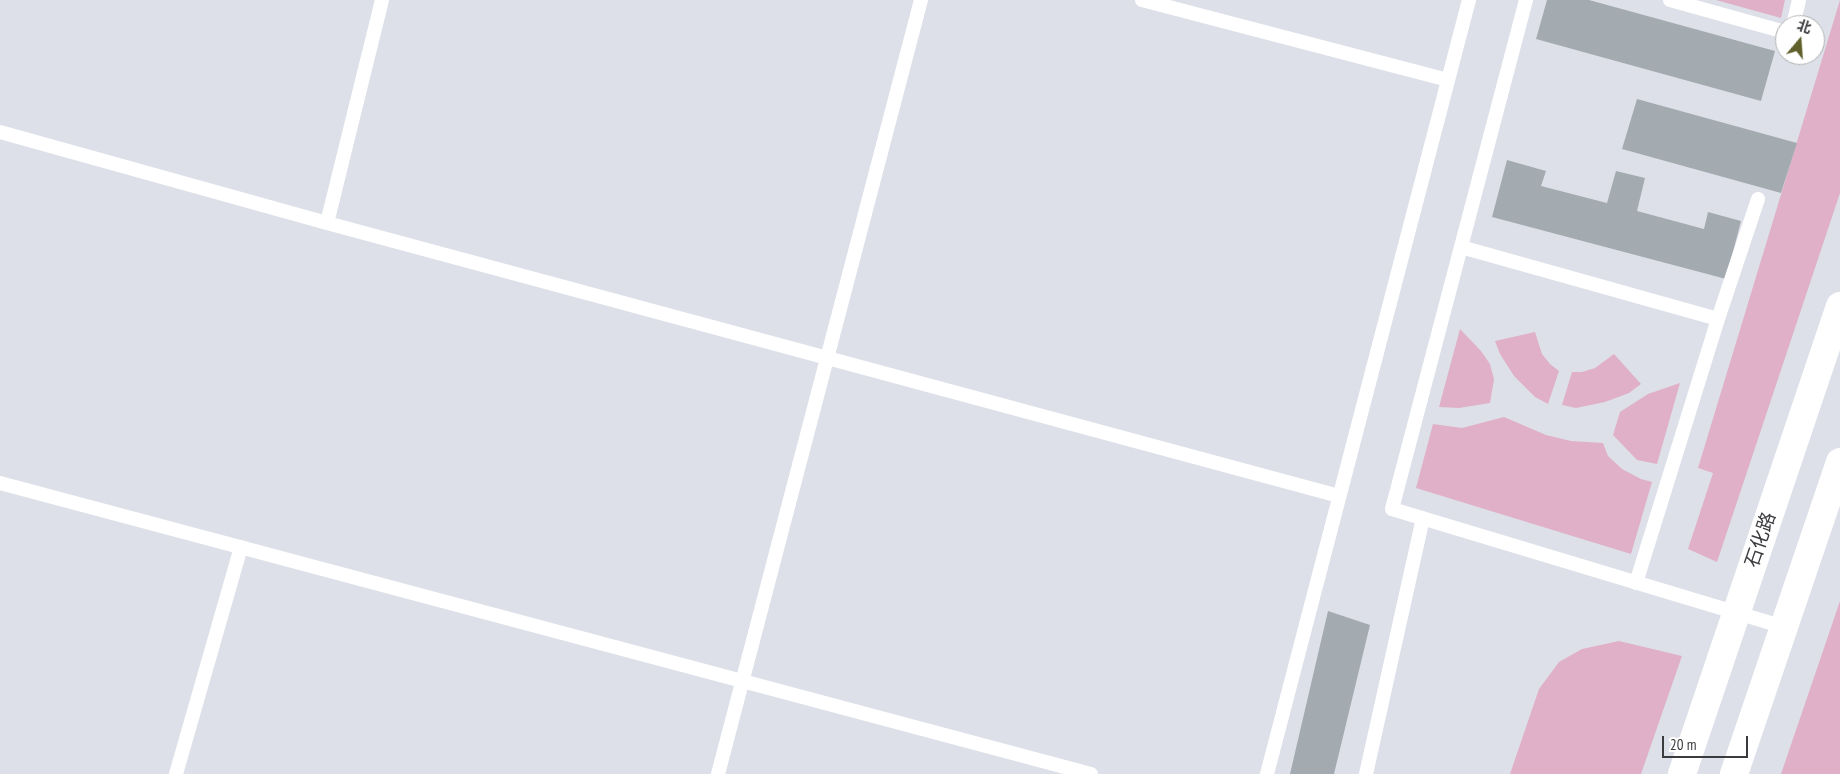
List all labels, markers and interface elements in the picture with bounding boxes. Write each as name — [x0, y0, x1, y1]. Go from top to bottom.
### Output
north arrow — [1775, 15, 1825, 65]
text: 北 — [1795, 16, 1814, 37]
street label: 石化路 — [1741, 509, 1781, 571]
scale bar — [1665, 726, 1751, 758]
text: 20 m — [1670, 735, 1696, 754]

